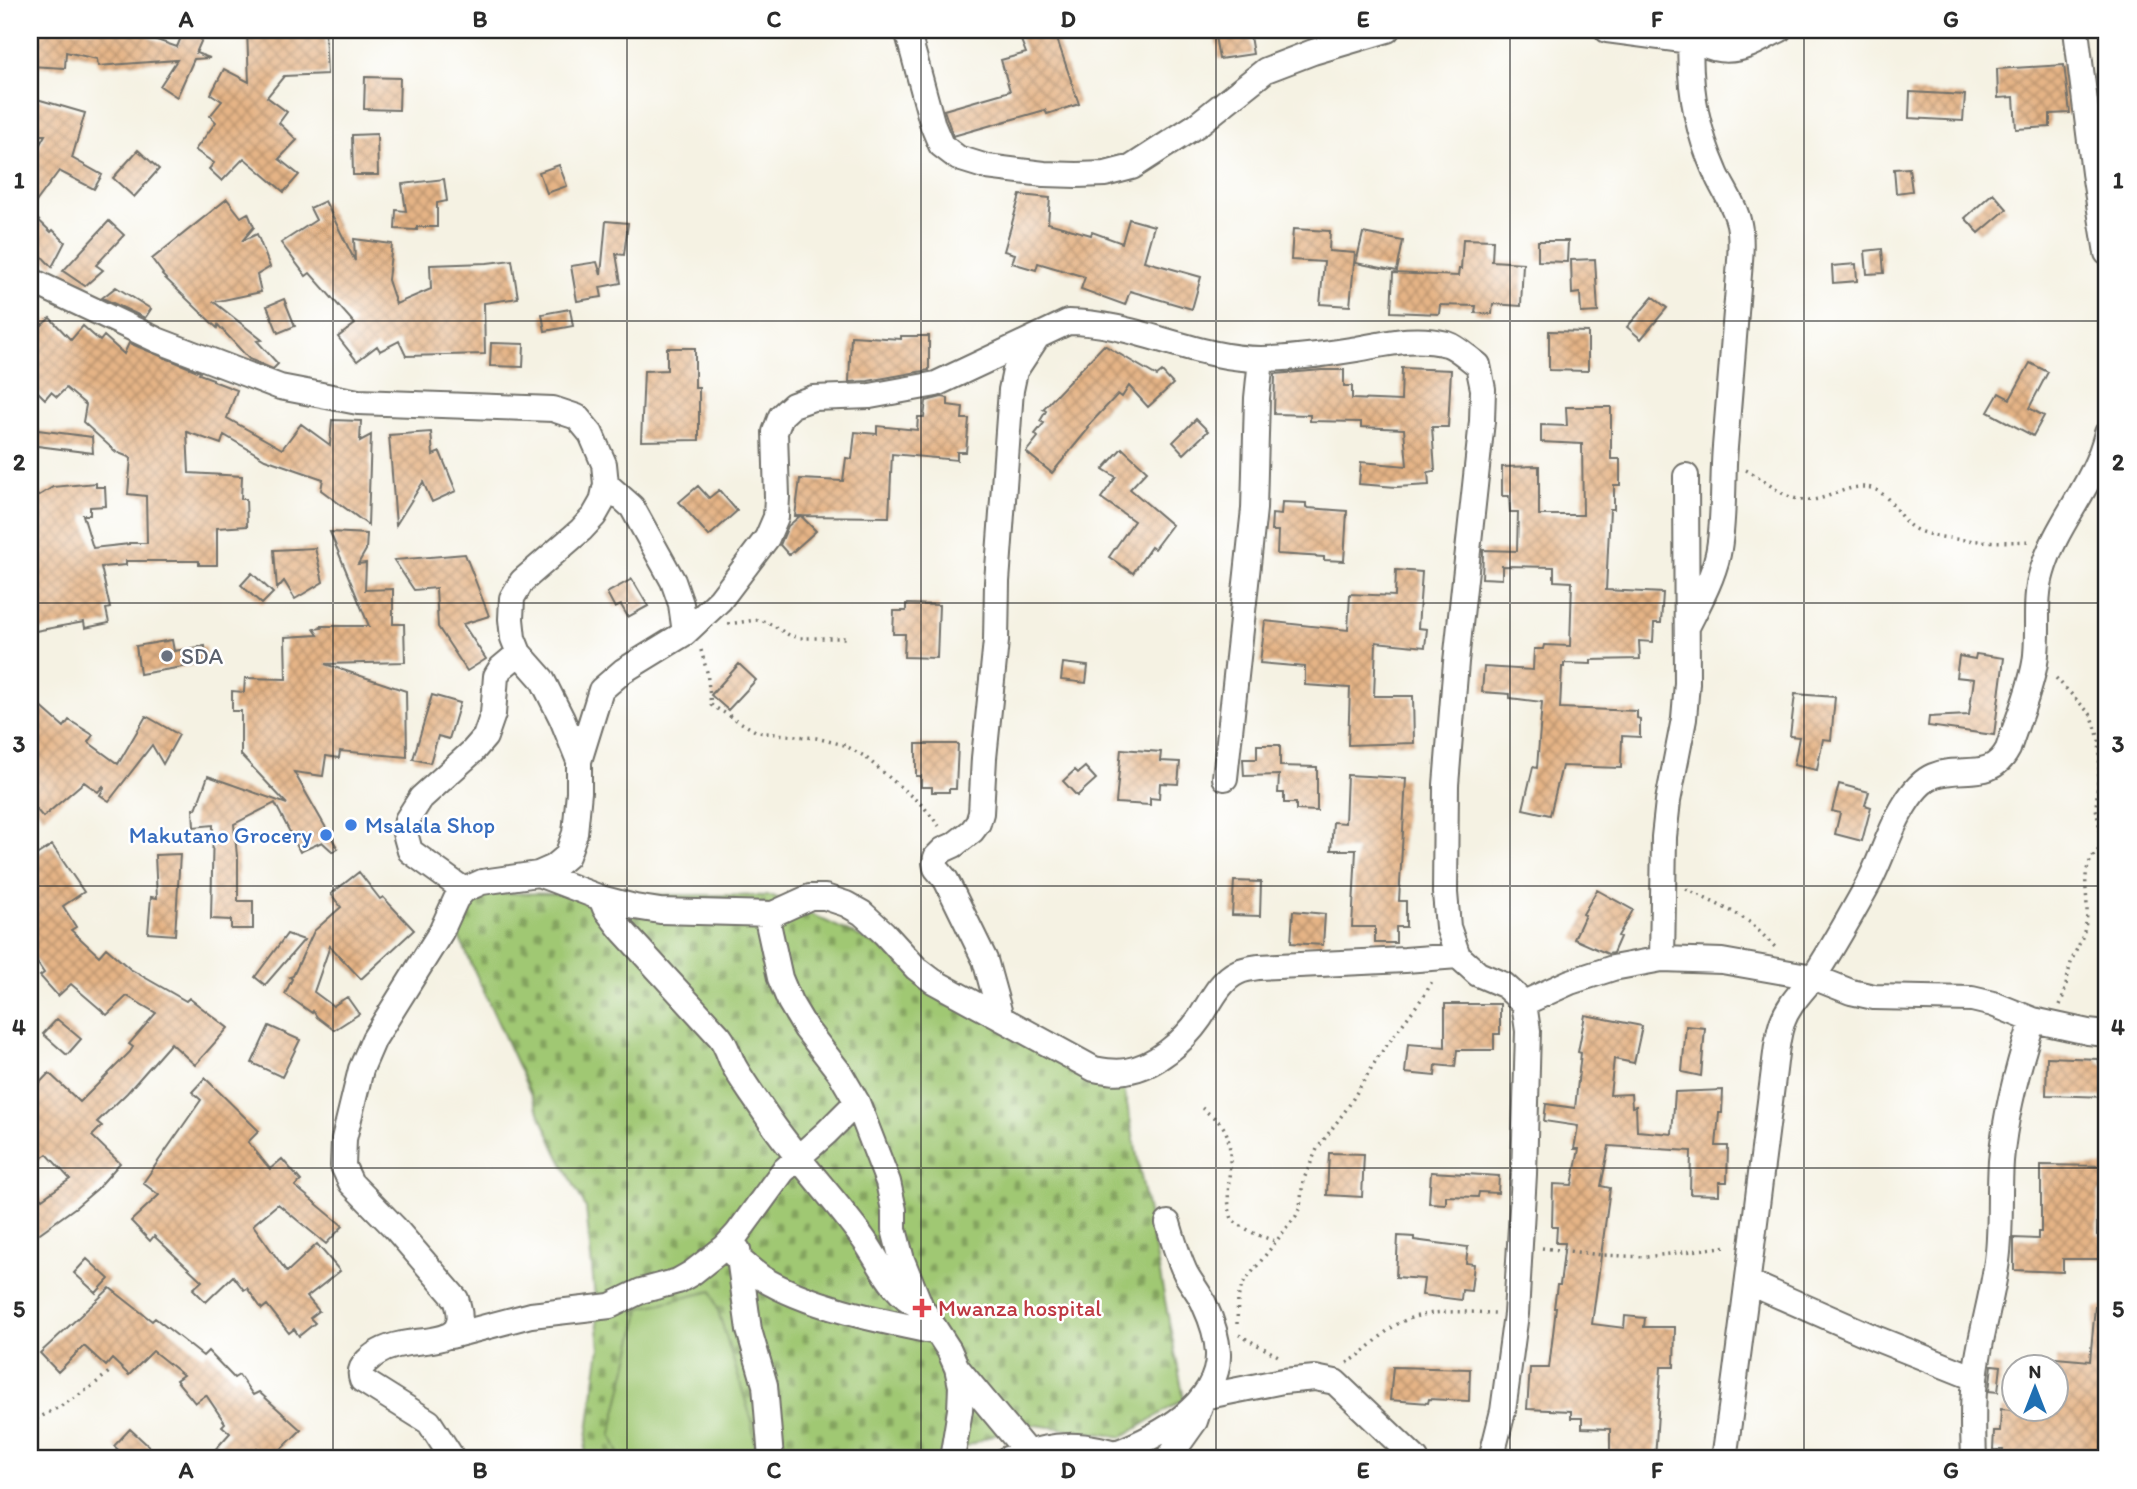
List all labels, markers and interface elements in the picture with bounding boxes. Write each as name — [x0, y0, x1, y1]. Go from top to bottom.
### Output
text: A — [178, 5, 194, 33]
text: B — [473, 5, 488, 33]
text: C — [767, 5, 782, 33]
text: D — [1060, 5, 1076, 33]
text: E — [1357, 5, 1370, 33]
text: F — [1651, 5, 1664, 33]
text: G — [1943, 5, 1959, 33]
text: 1 — [14, 166, 25, 194]
text: 1 — [2113, 166, 2124, 194]
text: 2 — [13, 448, 26, 476]
text: 2 — [2112, 448, 2125, 476]
place label: SDA — [181, 642, 223, 670]
marker: SDA — [159, 648, 175, 664]
text: 3 — [13, 730, 26, 758]
text: 3 — [2112, 730, 2125, 758]
place label: Msalala Shop — [365, 811, 495, 839]
marker: Msalala Shop — [343, 817, 359, 833]
place label: Makutano Grocery — [129, 821, 312, 849]
marker: Makutano Grocery — [318, 827, 334, 843]
text: 4 — [12, 1013, 26, 1041]
text: 4 — [2111, 1013, 2125, 1041]
place label: Mwanza hospital — [938, 1294, 1102, 1322]
text: 5 — [13, 1295, 25, 1323]
text: 5 — [2112, 1295, 2124, 1323]
marker: Mwanza hospital — [912, 1298, 932, 1318]
north arrow — [2000, 1352, 2070, 1422]
text: N — [2029, 1360, 2041, 1383]
text: A — [178, 1456, 194, 1484]
text: B — [473, 1456, 488, 1484]
text: C — [767, 1456, 782, 1484]
text: D — [1060, 1456, 1076, 1484]
text: E — [1357, 1456, 1370, 1484]
text: F — [1651, 1456, 1664, 1484]
text: G — [1943, 1456, 1959, 1484]

